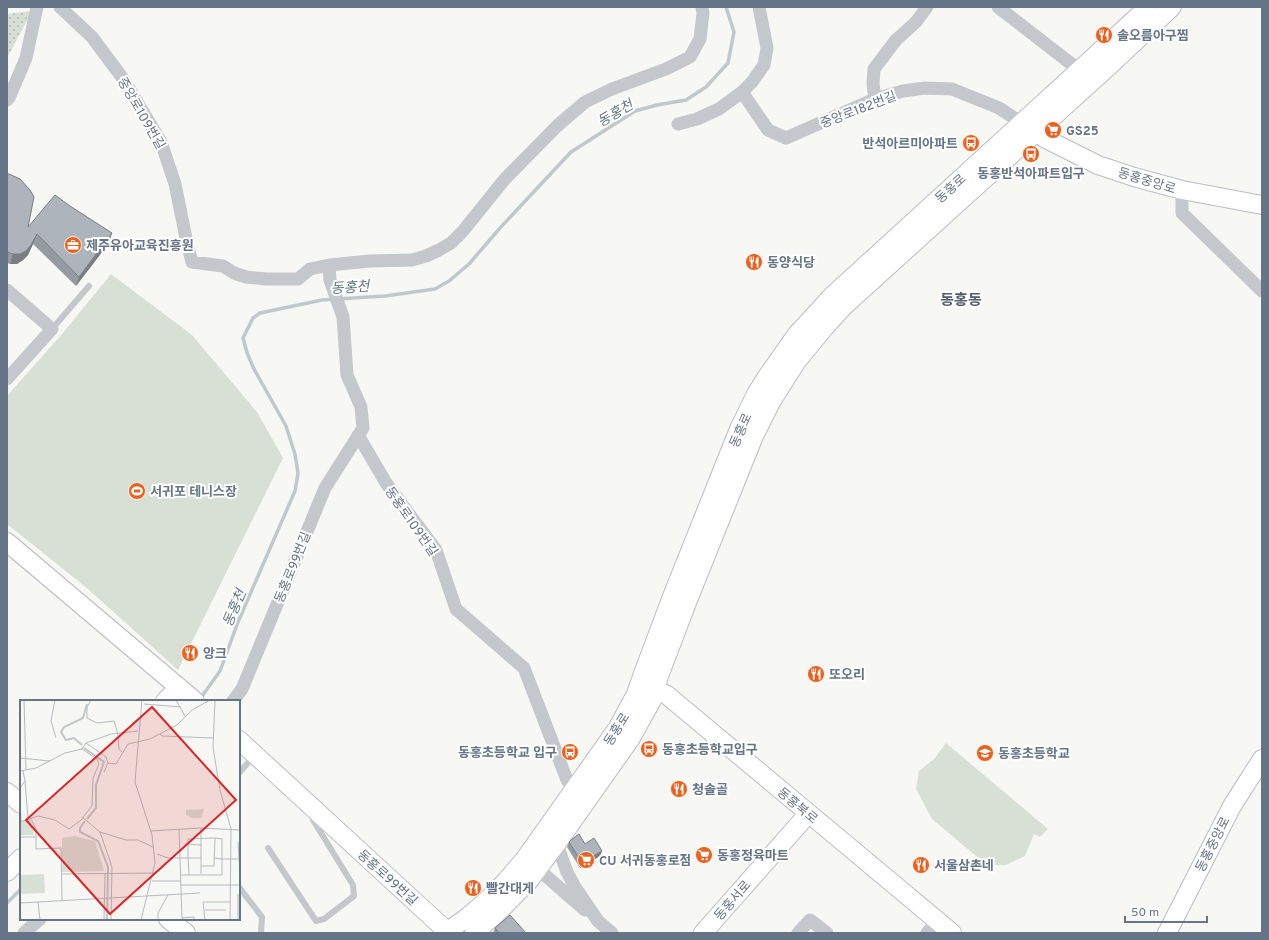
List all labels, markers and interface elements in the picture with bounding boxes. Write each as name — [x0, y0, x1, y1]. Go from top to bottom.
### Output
restaurant icon: 솔오름아구찜 — [1094, 25, 1114, 45]
place label: 솔오름아구찜 — [1117, 29, 1189, 45]
street label: 중앙로109번길 — [113, 75, 167, 153]
street label: 중앙로182번길 — [818, 89, 899, 133]
water label: 동홍천 — [595, 97, 638, 131]
supermarket icon: GS25 — [1043, 120, 1063, 140]
place label: GS25 — [1066, 124, 1099, 140]
bus stop icon: 반석아르미아파트 — [961, 133, 981, 153]
place label: 반석아르미아파트 — [862, 137, 958, 153]
bus stop icon: 동홍반석아파트입구 — [1021, 144, 1041, 164]
street label: 동홍중앙로 — [1115, 166, 1177, 198]
place label: 동홍반석아파트입구 — [977, 167, 1085, 183]
street label: 동홍로 — [933, 172, 970, 207]
office icon: 제주유아교육진흥원 — [63, 235, 83, 255]
place label: 제주유아교육진흥원 — [86, 239, 194, 255]
restaurant icon: 동양식당 — [744, 252, 764, 272]
place label: 동양식당 — [767, 256, 815, 272]
water label: 동홍천 — [330, 279, 371, 298]
district label: 동홍동 — [940, 292, 982, 311]
street label: 동홍로 — [727, 411, 756, 450]
sports icon: 서귀포 테니스장 — [127, 481, 147, 501]
street label: 동홍로109번길 — [381, 484, 440, 560]
place label: 서귀포 테니스장 — [150, 485, 237, 501]
street label: 동홍로99번길 — [272, 530, 315, 606]
water label: 동홍천 — [220, 586, 251, 630]
restaurant icon: 앙크 — [180, 643, 200, 663]
place label: 앙크 — [203, 647, 227, 663]
restaurant icon: 또오리 — [806, 664, 826, 684]
place label: 또오리 — [829, 668, 865, 684]
inset map — [20, 700, 240, 920]
street label: 동홍로 — [601, 711, 634, 750]
bus stop icon: 동홍초등학교입구 — [639, 739, 659, 759]
bus stop icon: 동홍초등학교 입구 — [560, 742, 580, 762]
place label: 동홍초등학교입구 — [662, 742, 758, 759]
school or university icon: 동홍초등학교 — [975, 743, 995, 763]
place label: 동홍초등학교 입구 — [458, 745, 557, 762]
place label: 동홍초등학교 — [998, 746, 1070, 763]
restaurant icon: 청솔골 — [669, 779, 689, 799]
place label: 청솔골 — [692, 783, 728, 799]
street label: 동홍북로 — [773, 785, 820, 828]
street label: 동홍중앙로 — [1193, 815, 1234, 875]
supermarket icon: 동홍정육마트 — [694, 845, 714, 865]
street label: 동홍로99번길 — [353, 847, 420, 910]
place label: 동홍정육마트 — [717, 849, 789, 865]
supermarket icon: CU 서귀동홍로점 — [576, 850, 596, 870]
place label: CU 서귀동홍로점 — [599, 854, 692, 870]
restaurant icon: 서울삼촌네 — [911, 855, 931, 875]
place label: 서울삼촌네 — [934, 859, 994, 875]
restaurant icon: 빨간대게 — [463, 878, 483, 898]
street label: 동홍서로 — [712, 878, 755, 925]
place label: 빨간대게 — [486, 882, 534, 898]
scale bar — [1125, 898, 1207, 924]
text: 50 m — [1131, 905, 1159, 921]

